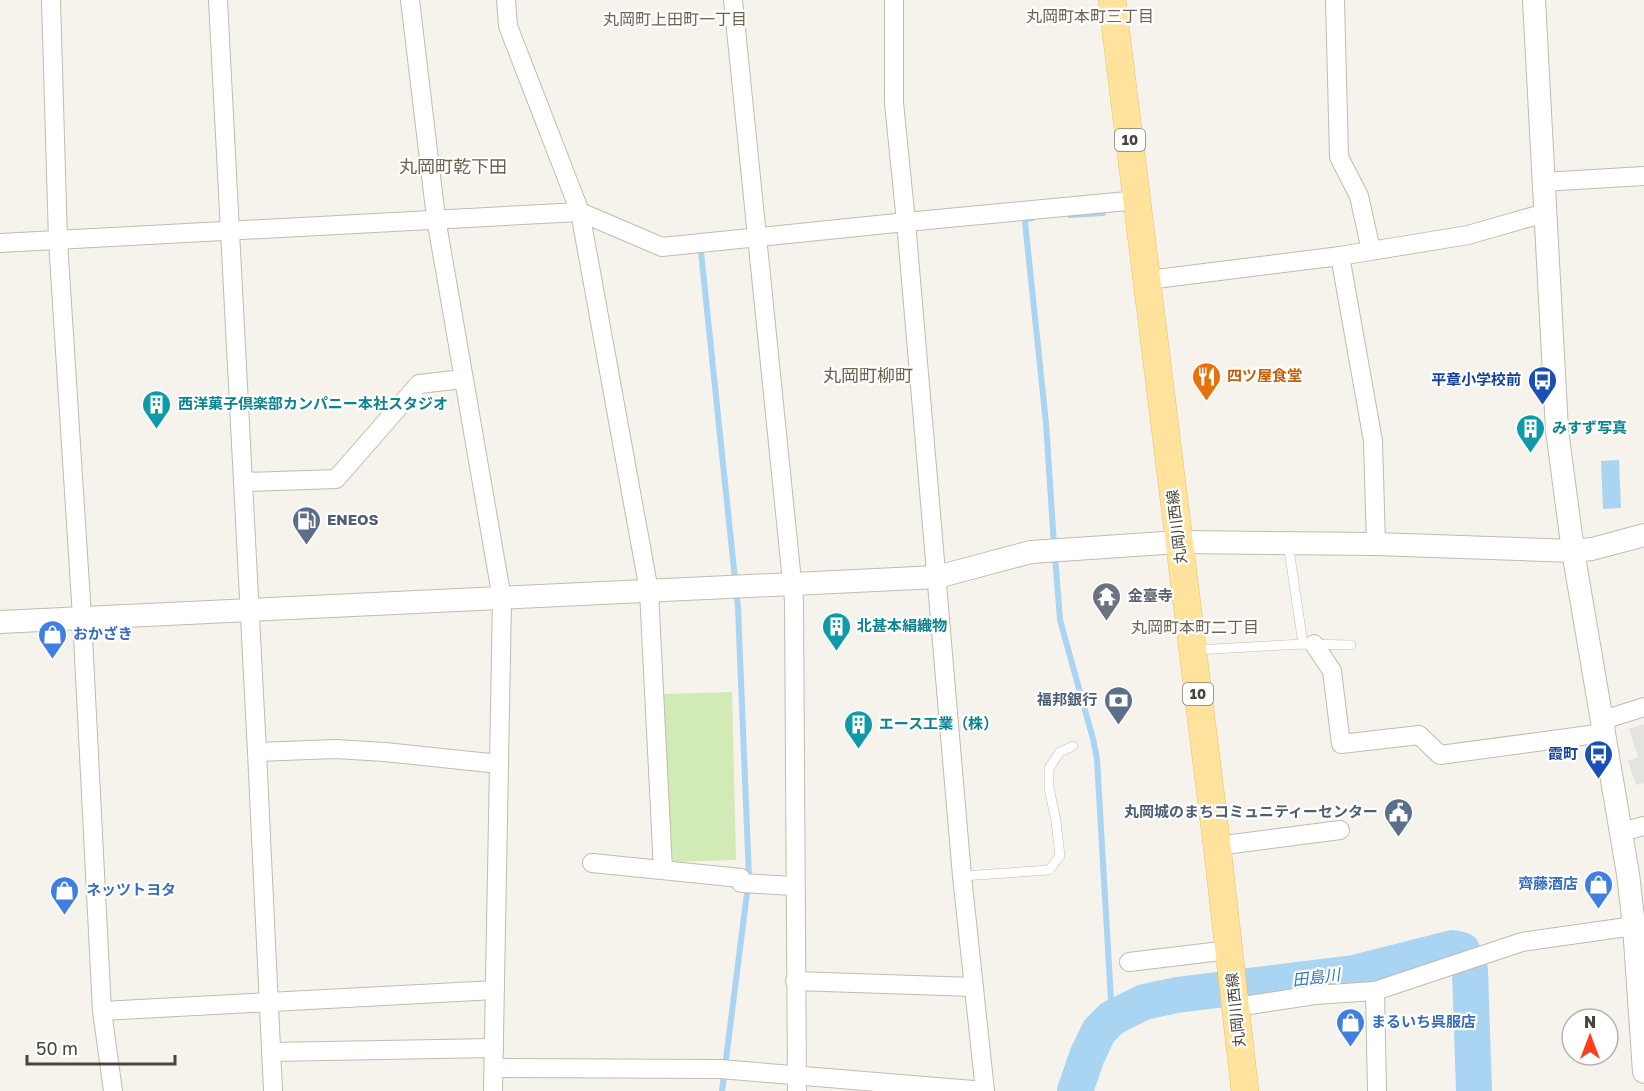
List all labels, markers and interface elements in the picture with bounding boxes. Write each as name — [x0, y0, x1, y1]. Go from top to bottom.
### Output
district label: 丸岡町本町三丁目 — [1026, 6, 1154, 26]
district label: 丸岡町上田町一丁目 — [603, 9, 747, 29]
road number: 10 — [1115, 129, 1145, 151]
district label: 丸岡町乾下田 — [399, 155, 507, 177]
restaurant icon: 四ツ屋食堂 — [1190, 360, 1222, 402]
district label: 丸岡町柳町 — [823, 364, 913, 386]
bus stop icon: 平章小学校前 — [1526, 364, 1558, 406]
place label: 四ツ屋食堂 — [1227, 366, 1302, 384]
place label: 平章小学校前 — [1431, 370, 1521, 388]
building icon: 西洋菓子倶楽部カンパニー本社スタジオ — [141, 388, 173, 430]
place label: 西洋菓子倶楽部カンパニー本社スタジオ — [178, 394, 448, 412]
building icon: みすず写真 — [1515, 412, 1547, 454]
place label: みすず写真 — [1552, 418, 1627, 436]
street label: 丸岡川西線 — [1163, 489, 1190, 565]
fuel station icon: ENEOS — [290, 504, 322, 546]
place label: ENEOS — [327, 510, 379, 528]
temple icon: 金臺寺 — [1091, 580, 1123, 622]
place label: 金臺寺 — [1128, 586, 1173, 604]
building icon: 北甚本絹織物 — [820, 610, 852, 652]
place label: 北甚本絹織物 — [857, 616, 947, 634]
district label: 丸岡町本町二丁目 — [1131, 617, 1259, 637]
shop icon: おかざき — [36, 618, 68, 660]
place label: おかざき — [73, 624, 133, 642]
road number: 10 — [1183, 683, 1213, 705]
bank icon: 福邦銀行 — [1102, 684, 1134, 726]
place label: 福邦銀行 — [1036, 690, 1097, 708]
building icon: エース工業（株） — [842, 708, 874, 750]
place label: エース工業（株） — [879, 714, 998, 732]
bus stop icon: 霞町 — [1583, 738, 1615, 780]
place label: 霞町 — [1548, 744, 1578, 762]
public building icon: 丸岡城のまちコミュニティーセンター — [1383, 796, 1415, 838]
place label: 丸岡城のまちコミュニティーセンター — [1124, 802, 1378, 820]
shop icon: 齊藤酒店 — [1583, 868, 1615, 910]
shop icon: ネッツトヨタ — [49, 874, 81, 916]
place label: 齊藤酒店 — [1518, 874, 1578, 892]
place label: ネッツトヨタ — [86, 880, 176, 898]
water label: 田島川 — [1291, 964, 1343, 990]
street label: 丸岡川西線 — [1222, 972, 1248, 1048]
shop icon: まるいち呉服店 — [1334, 1006, 1366, 1048]
north arrow — [1560, 1007, 1620, 1067]
place label: まるいち呉服店 — [1371, 1012, 1476, 1030]
text: N — [1584, 1012, 1596, 1032]
scale bar — [27, 1028, 176, 1066]
text: 50 m — [36, 1037, 78, 1059]

